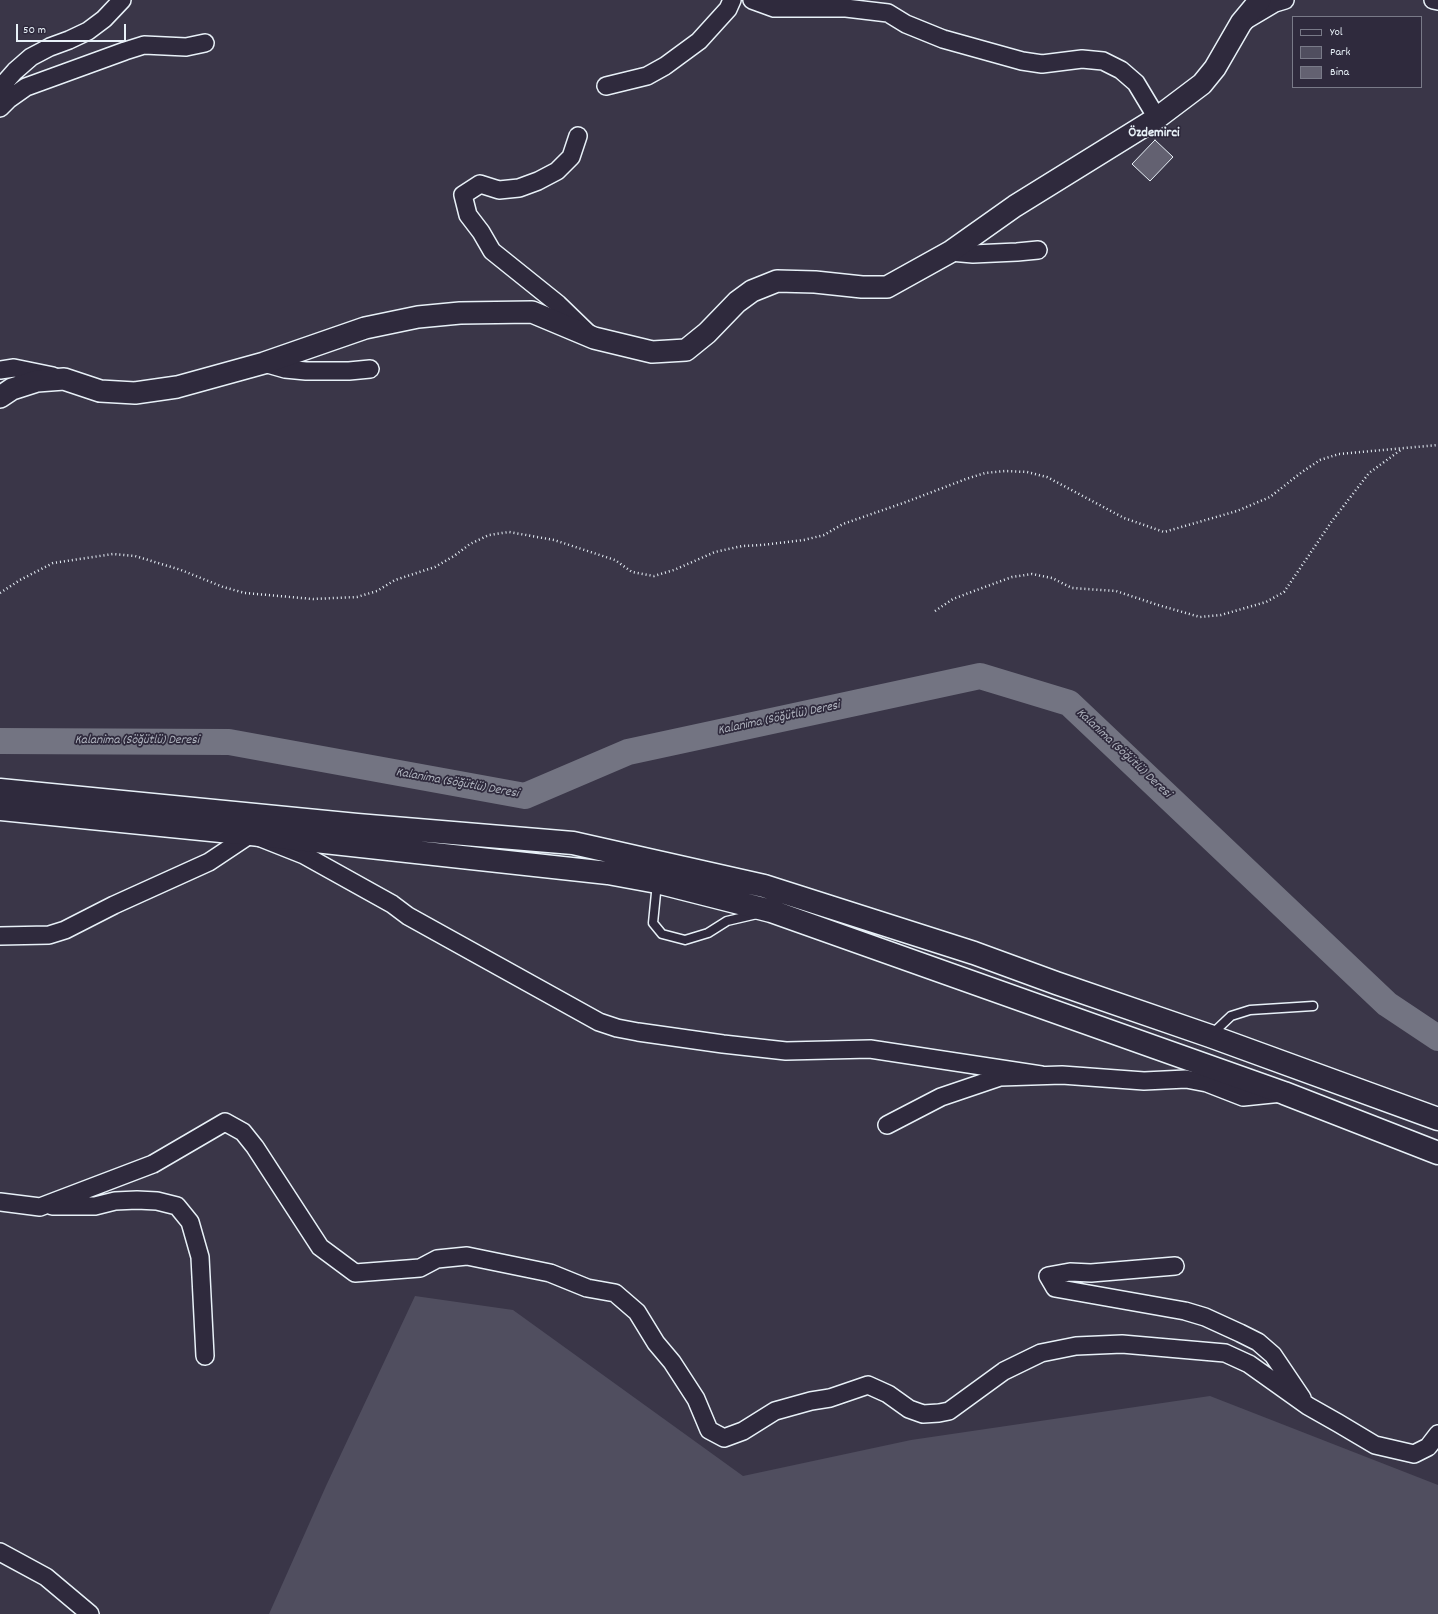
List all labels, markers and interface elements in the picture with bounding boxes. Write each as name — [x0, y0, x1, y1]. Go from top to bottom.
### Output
scale bar — [18, 16, 128, 42]
legend — [1292, 16, 1422, 88]
text: 50 m — [23, 22, 46, 39]
text: Yol — [1330, 24, 1343, 41]
text: Park — [1330, 44, 1350, 61]
text: Bina — [1330, 64, 1349, 81]
district label: Özdemirci — [1128, 126, 1180, 142]
water label: Kalanima (Söğütlü) Deresi — [717, 698, 841, 740]
water label: Kalanima (Söğütlü) Deresi — [1072, 706, 1174, 802]
water label: Kalanima (Söğütlü) Deresi — [75, 733, 199, 749]
water label: Kalanima (Söğütlü) Deresi — [394, 766, 520, 802]

